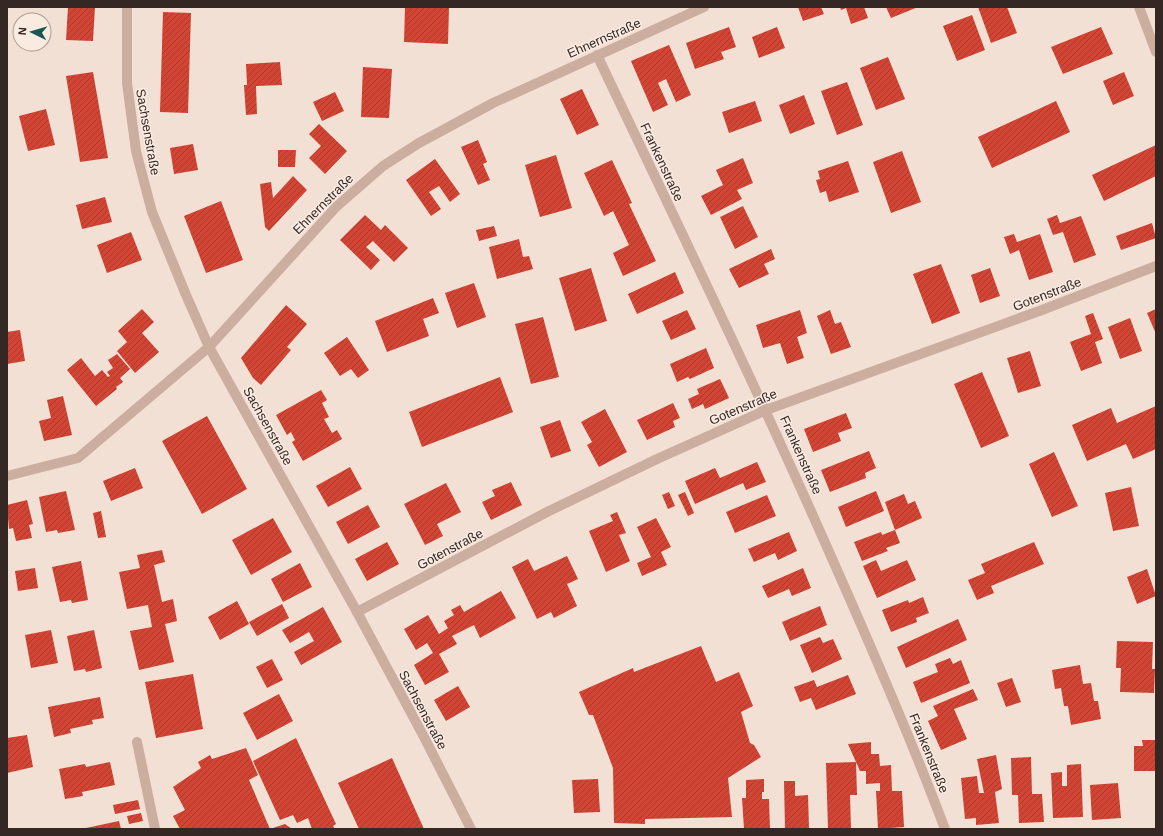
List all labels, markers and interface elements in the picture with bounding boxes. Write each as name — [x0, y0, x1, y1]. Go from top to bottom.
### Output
north arrow — [12, 12, 52, 52]
street label: Ehnernstraße — [565, 15, 643, 61]
text: N — [16, 27, 28, 36]
street label: Sachsenstraße — [133, 88, 163, 176]
street label: Frankenstraße — [637, 121, 687, 203]
street label: Ehnernstraße — [290, 171, 356, 237]
street label: Gotenstraße — [1011, 274, 1083, 314]
street label: Sachsenstraße — [240, 384, 296, 468]
street label: Gotenstraße — [707, 386, 779, 428]
street label: Frankenstraße — [777, 413, 825, 497]
street label: Gotenstraße — [415, 525, 485, 573]
street label: Sachsenstraße — [396, 668, 450, 752]
street label: Frankenstraße — [906, 711, 952, 795]

